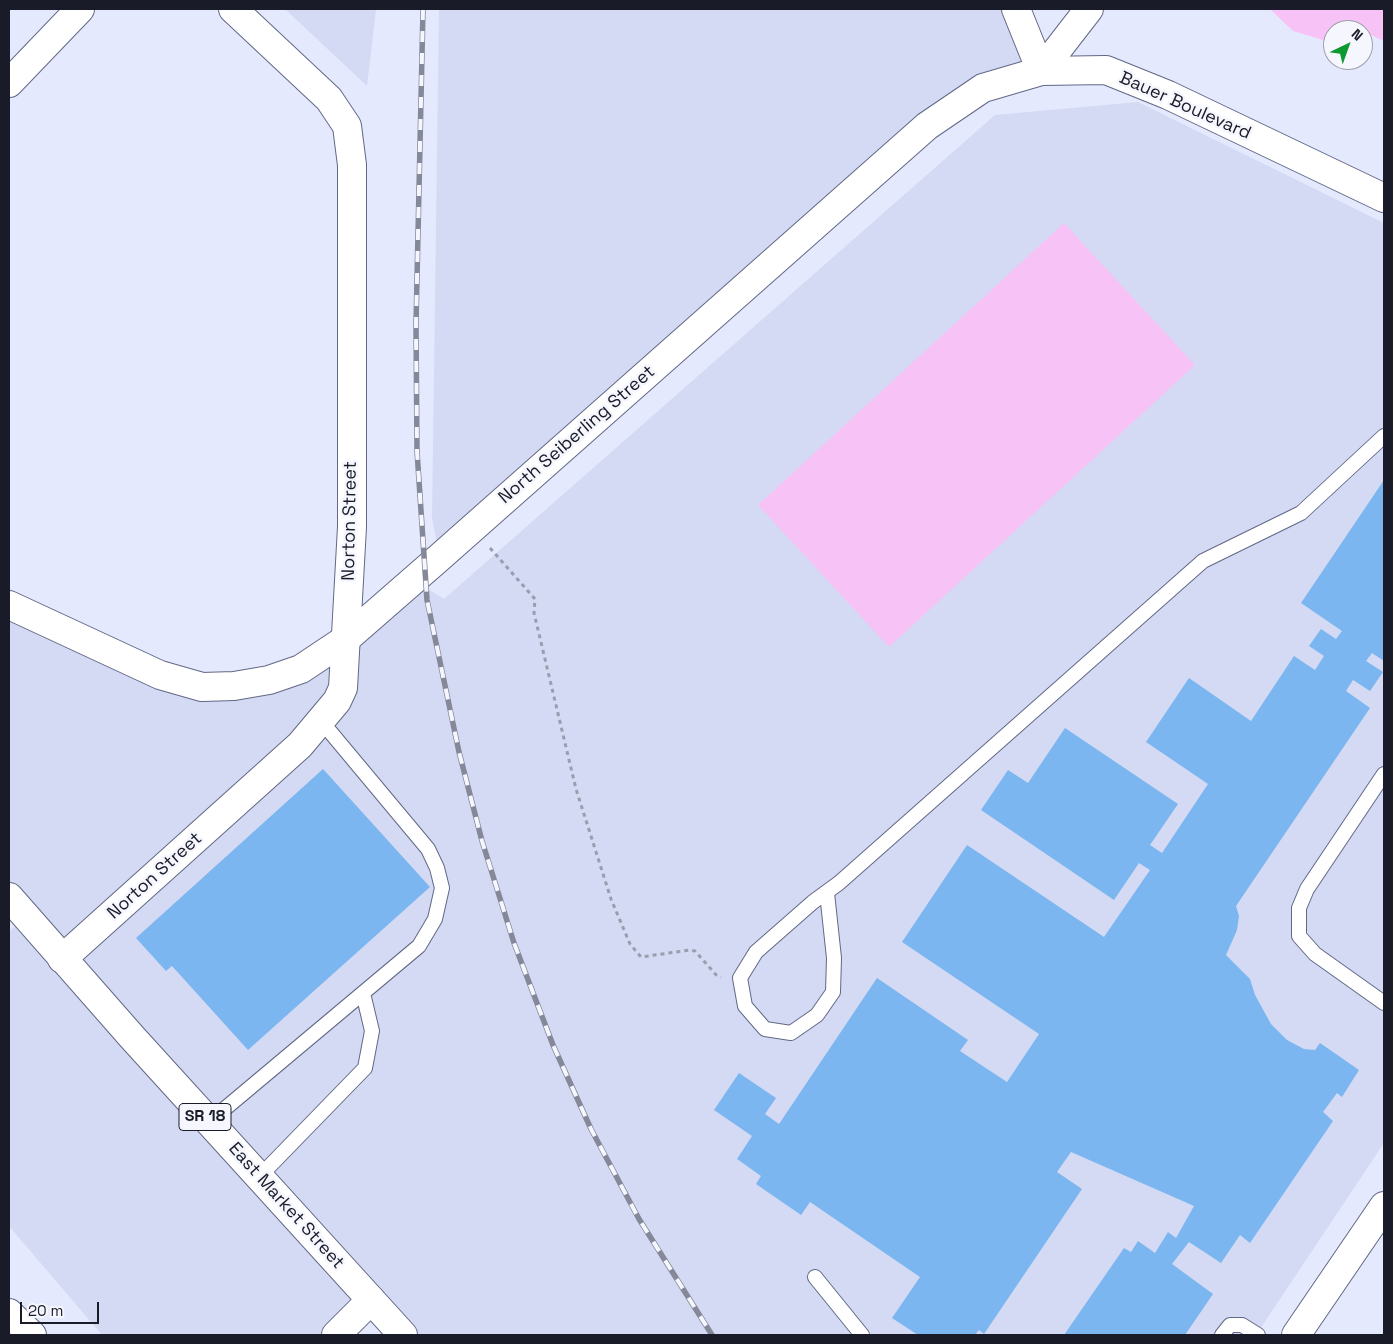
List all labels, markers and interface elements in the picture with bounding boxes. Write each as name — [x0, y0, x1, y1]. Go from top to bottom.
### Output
north arrow — [1323, 20, 1373, 70]
text: N — [1348, 25, 1367, 44]
street label: Bauer Boulevard — [1116, 67, 1254, 145]
street label: North Seiberling Street — [494, 361, 660, 509]
street label: Norton Street — [338, 461, 362, 581]
street label: Norton Street — [103, 828, 207, 924]
road number: SR 18 — [179, 1104, 231, 1130]
street label: East Market Street — [224, 1138, 348, 1274]
scale bar — [22, 1292, 101, 1324]
text: 20 m — [28, 1301, 63, 1320]

